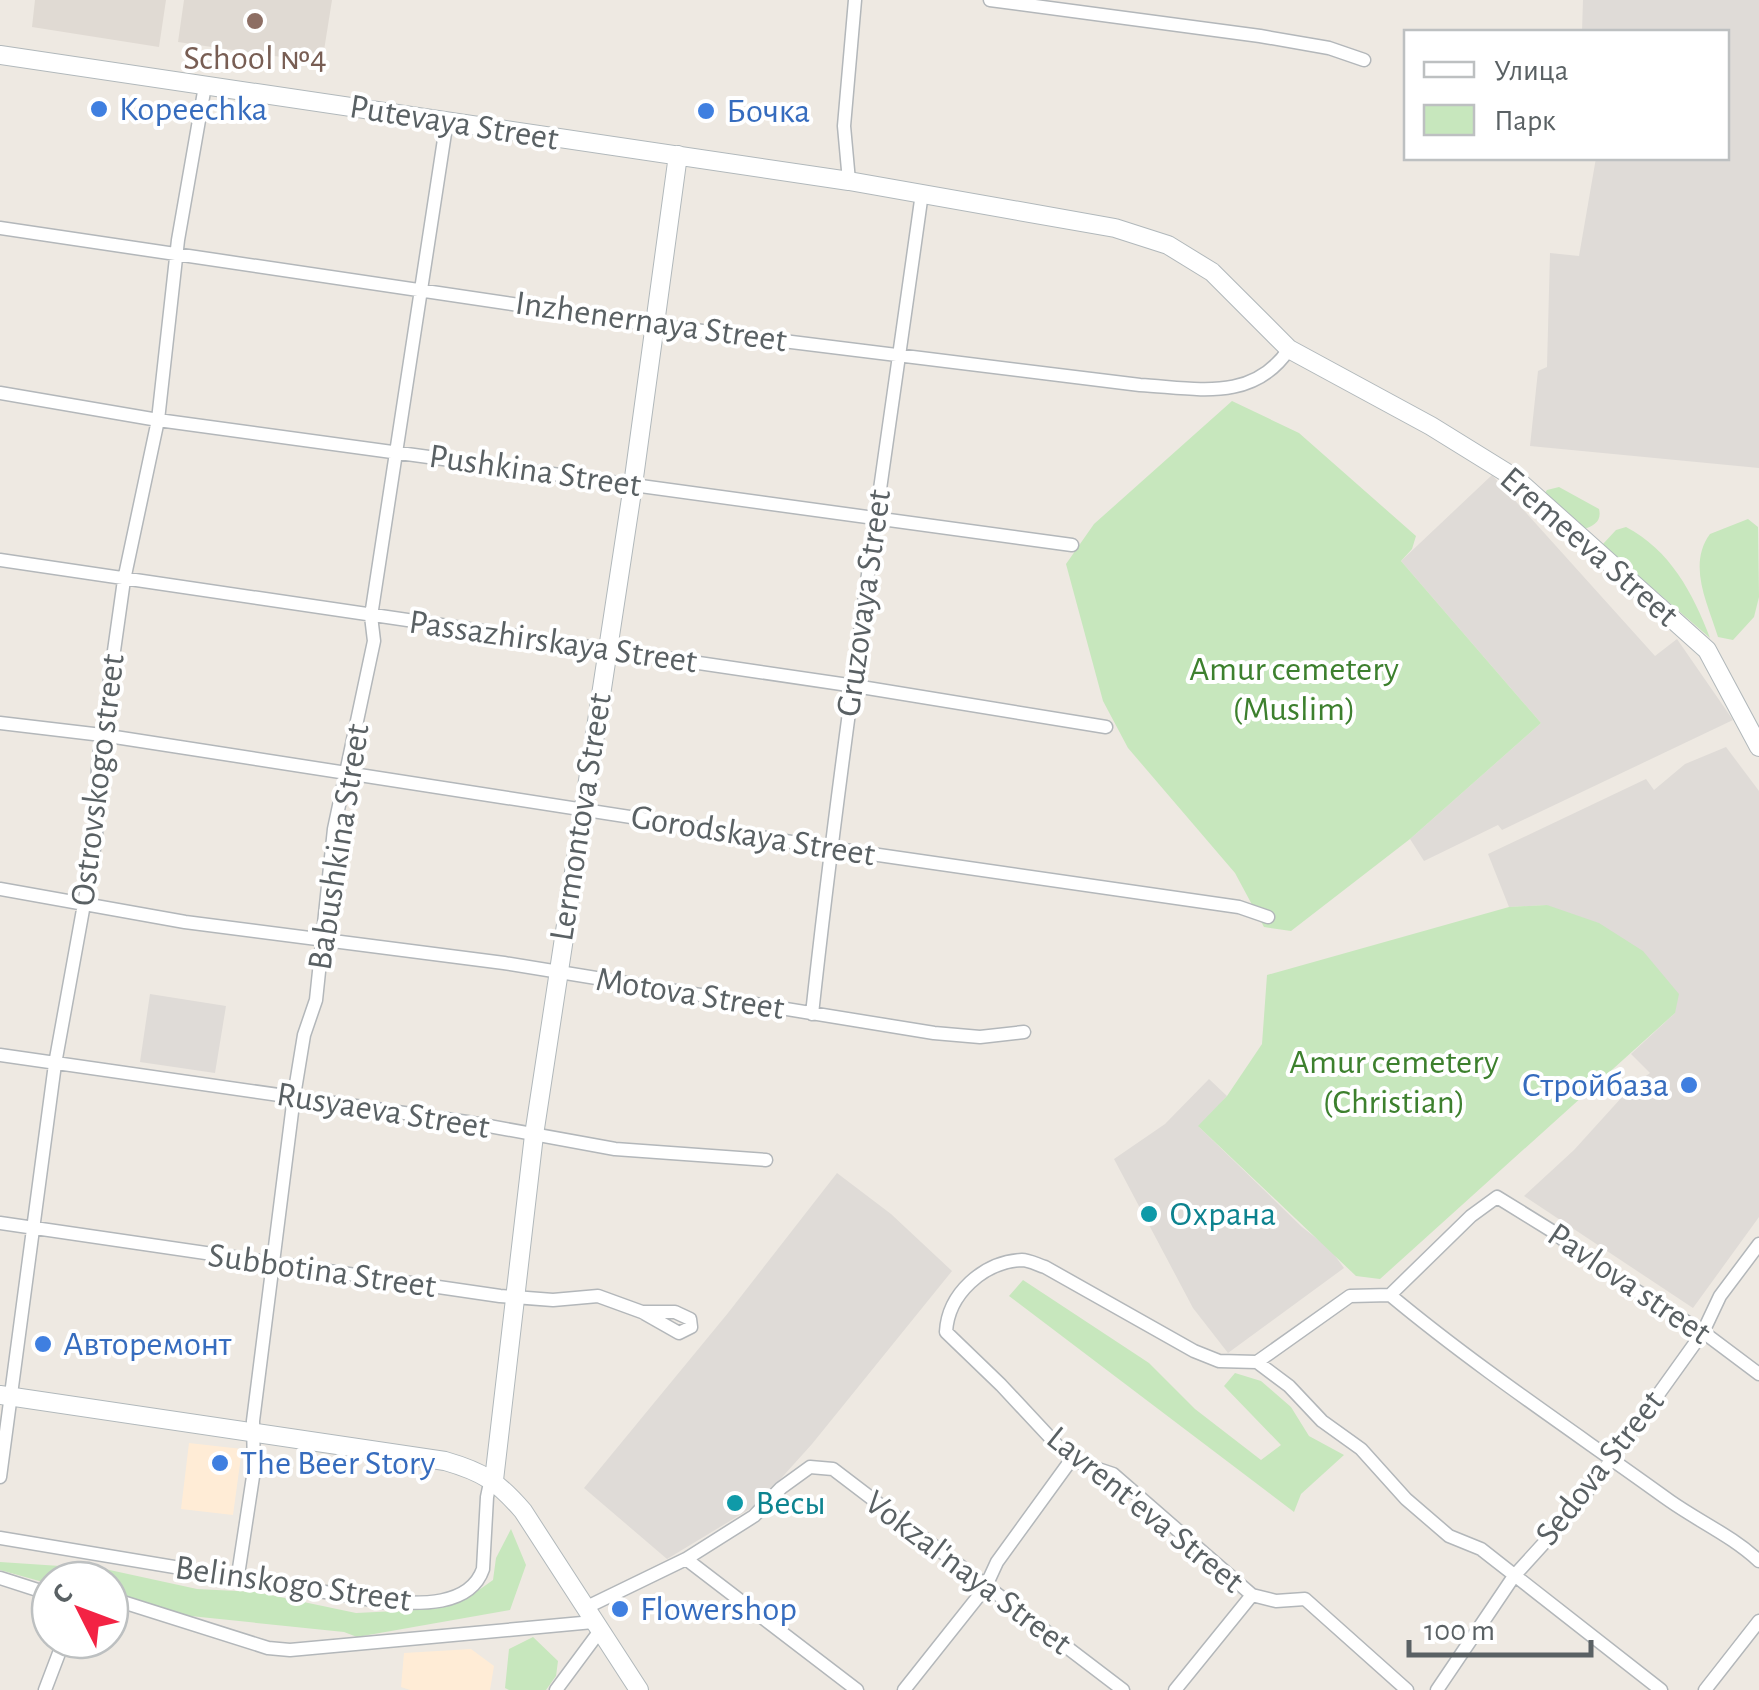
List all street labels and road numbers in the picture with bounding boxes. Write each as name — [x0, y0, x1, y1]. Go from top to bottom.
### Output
street label: Putevaya Street — [347, 89, 561, 157]
street label: Inzhenernaya Street — [513, 286, 789, 358]
street label: Pushkina Street — [427, 439, 643, 503]
street label: Eremeeva Street — [1493, 461, 1685, 633]
street label: Gruzovaya Street — [831, 487, 897, 719]
street label: Passazhirskaya Street — [407, 604, 699, 680]
street label: Ostrovskogo street — [65, 652, 131, 908]
street label: Lermontova Street — [544, 691, 618, 943]
street label: Babushkina Street — [302, 721, 376, 973]
street label: Gorodskaya Street — [629, 799, 877, 873]
street label: Motova Street — [593, 962, 787, 1026]
street label: Rusyaeva Street — [274, 1077, 492, 1145]
street label: Pavlova street — [1541, 1217, 1717, 1351]
street label: Subbotina Street — [206, 1238, 438, 1304]
street label: Sedova Street — [1529, 1384, 1671, 1552]
street label: Lavrent'eva Street — [1040, 1420, 1250, 1600]
street label: Vokzal'naya Street — [858, 1484, 1078, 1662]
street label: Belinskogo Street — [173, 1550, 413, 1618]

